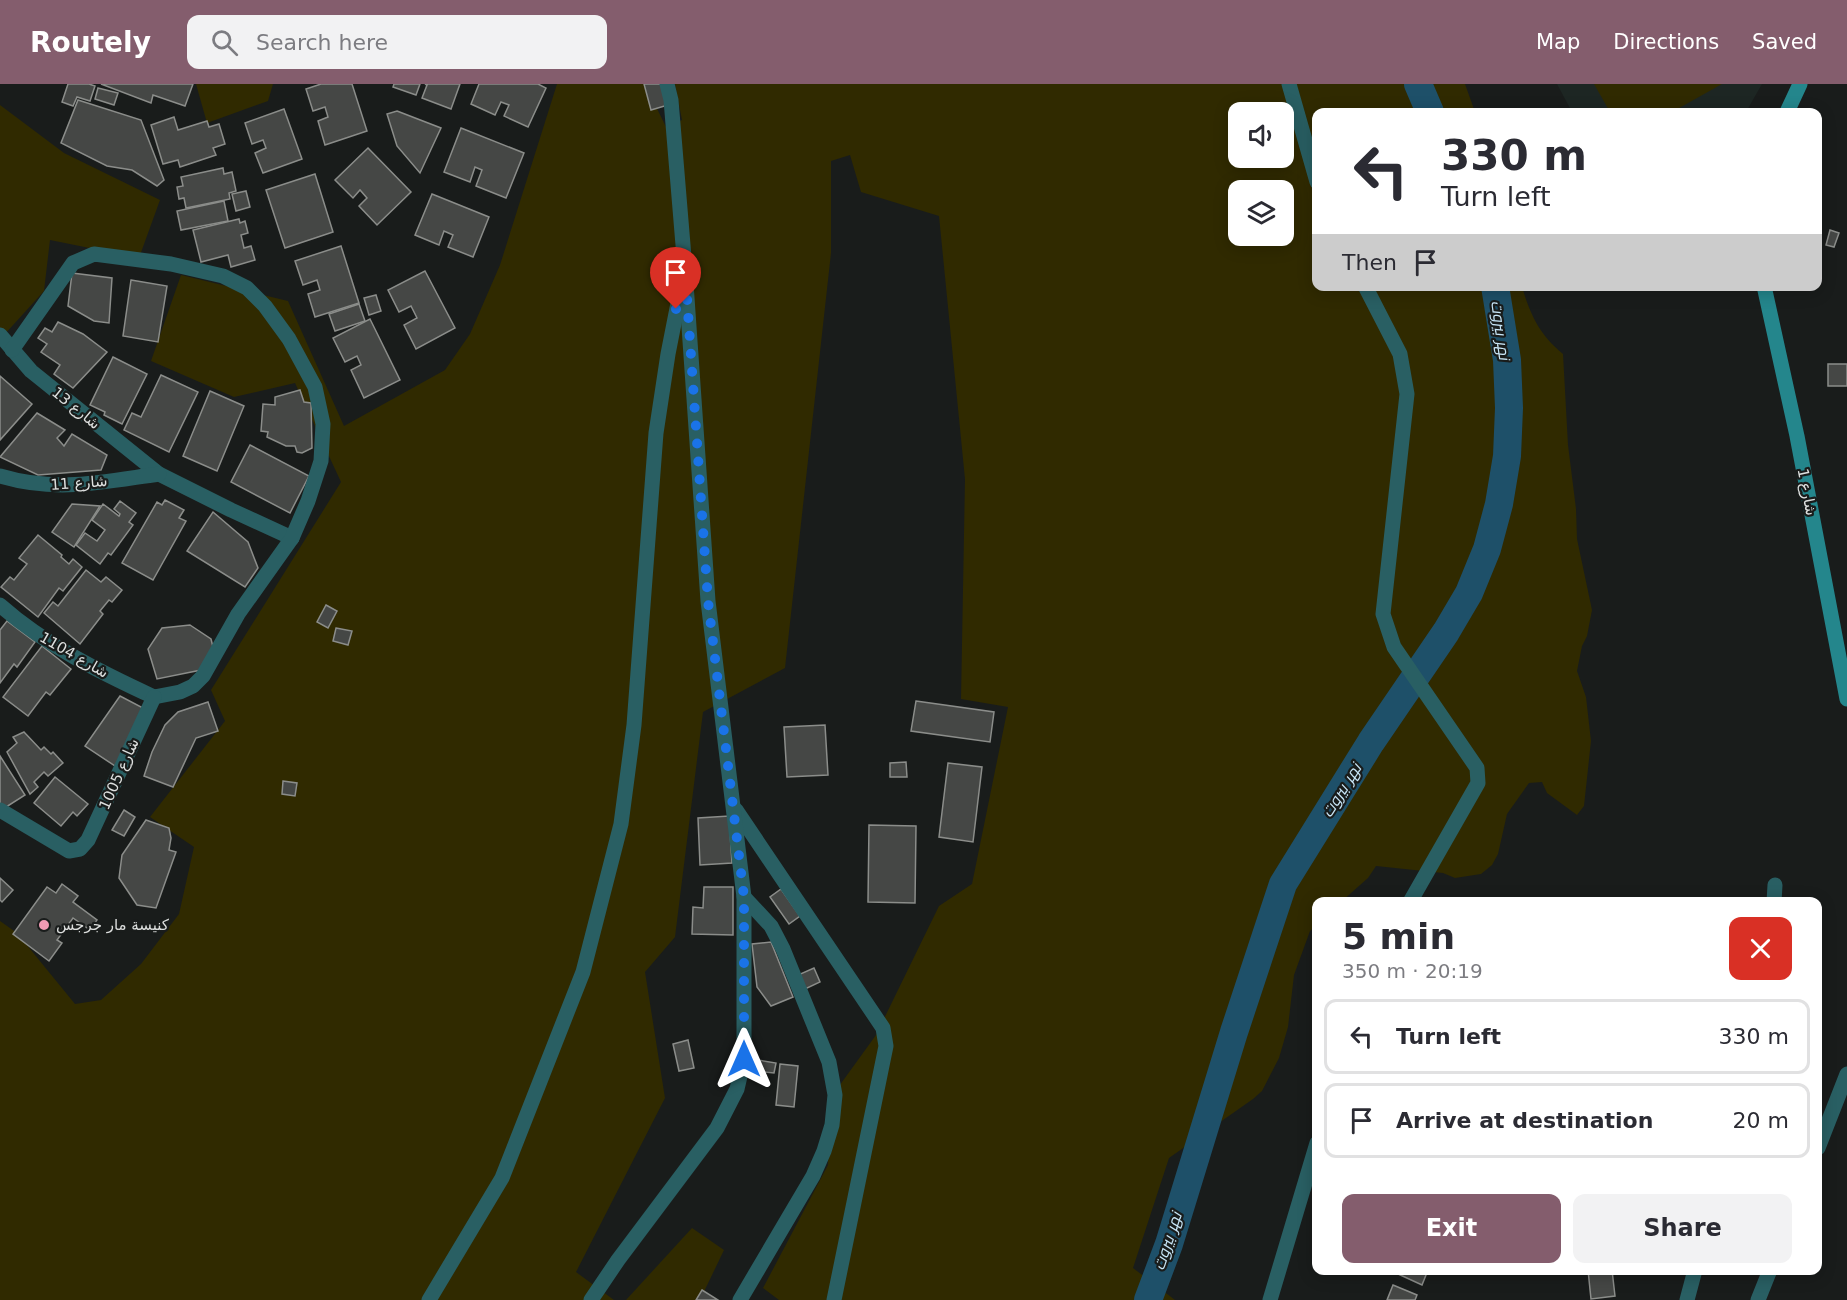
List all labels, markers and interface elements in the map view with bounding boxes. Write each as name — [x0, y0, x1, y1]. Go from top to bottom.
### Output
search box — [187, 15, 607, 69]
text: Routely — [30, 26, 151, 59]
icon: search — [208, 26, 241, 59]
text: Search here — [256, 30, 388, 55]
text: Map — [1536, 30, 1580, 54]
text: Directions — [1613, 30, 1719, 54]
text: Saved — [1752, 30, 1817, 54]
map controls — [1228, 102, 1294, 246]
button: sound — [1228, 102, 1294, 168]
text: 330 m — [1441, 131, 1587, 180]
icon: left — [1342, 132, 1420, 210]
button: layers — [1228, 180, 1294, 246]
text: Turn left — [1441, 181, 1551, 212]
icon: arrive — [1409, 246, 1442, 279]
pin — [650, 247, 701, 309]
text: Then — [1342, 250, 1397, 275]
icon: arrive — [659, 256, 692, 289]
water label: نهر بيروت — [1487, 299, 1514, 363]
street label: شارع 13 — [48, 383, 104, 433]
street label: شارع 1 — [1794, 467, 1820, 517]
street label: شارع 11 — [50, 472, 108, 494]
street label: شارع 1104 — [36, 628, 112, 682]
street label: شارع 1005 — [95, 735, 143, 813]
water label: نهر بيروت — [1318, 758, 1366, 821]
place label: كنيسة مار جرجس — [56, 916, 170, 934]
text: 5 min — [1342, 916, 1455, 957]
button: close — [1729, 917, 1792, 980]
marker: كنيسة مار جرجس — [37, 918, 51, 932]
text: 350 m · 20:19 — [1342, 959, 1483, 983]
icon: left — [1345, 1020, 1378, 1053]
text: Turn left — [1396, 1024, 1501, 1049]
text: 330 m — [1719, 1024, 1789, 1049]
position arrow — [712, 1027, 776, 1091]
icon: arrive — [1345, 1104, 1378, 1137]
text: Arrive at destination — [1396, 1108, 1653, 1133]
text: 20 m — [1733, 1108, 1789, 1133]
button: Exit — [1342, 1194, 1561, 1263]
button: Share — [1573, 1194, 1792, 1263]
water label: نهر بيروت — [1149, 1208, 1186, 1273]

